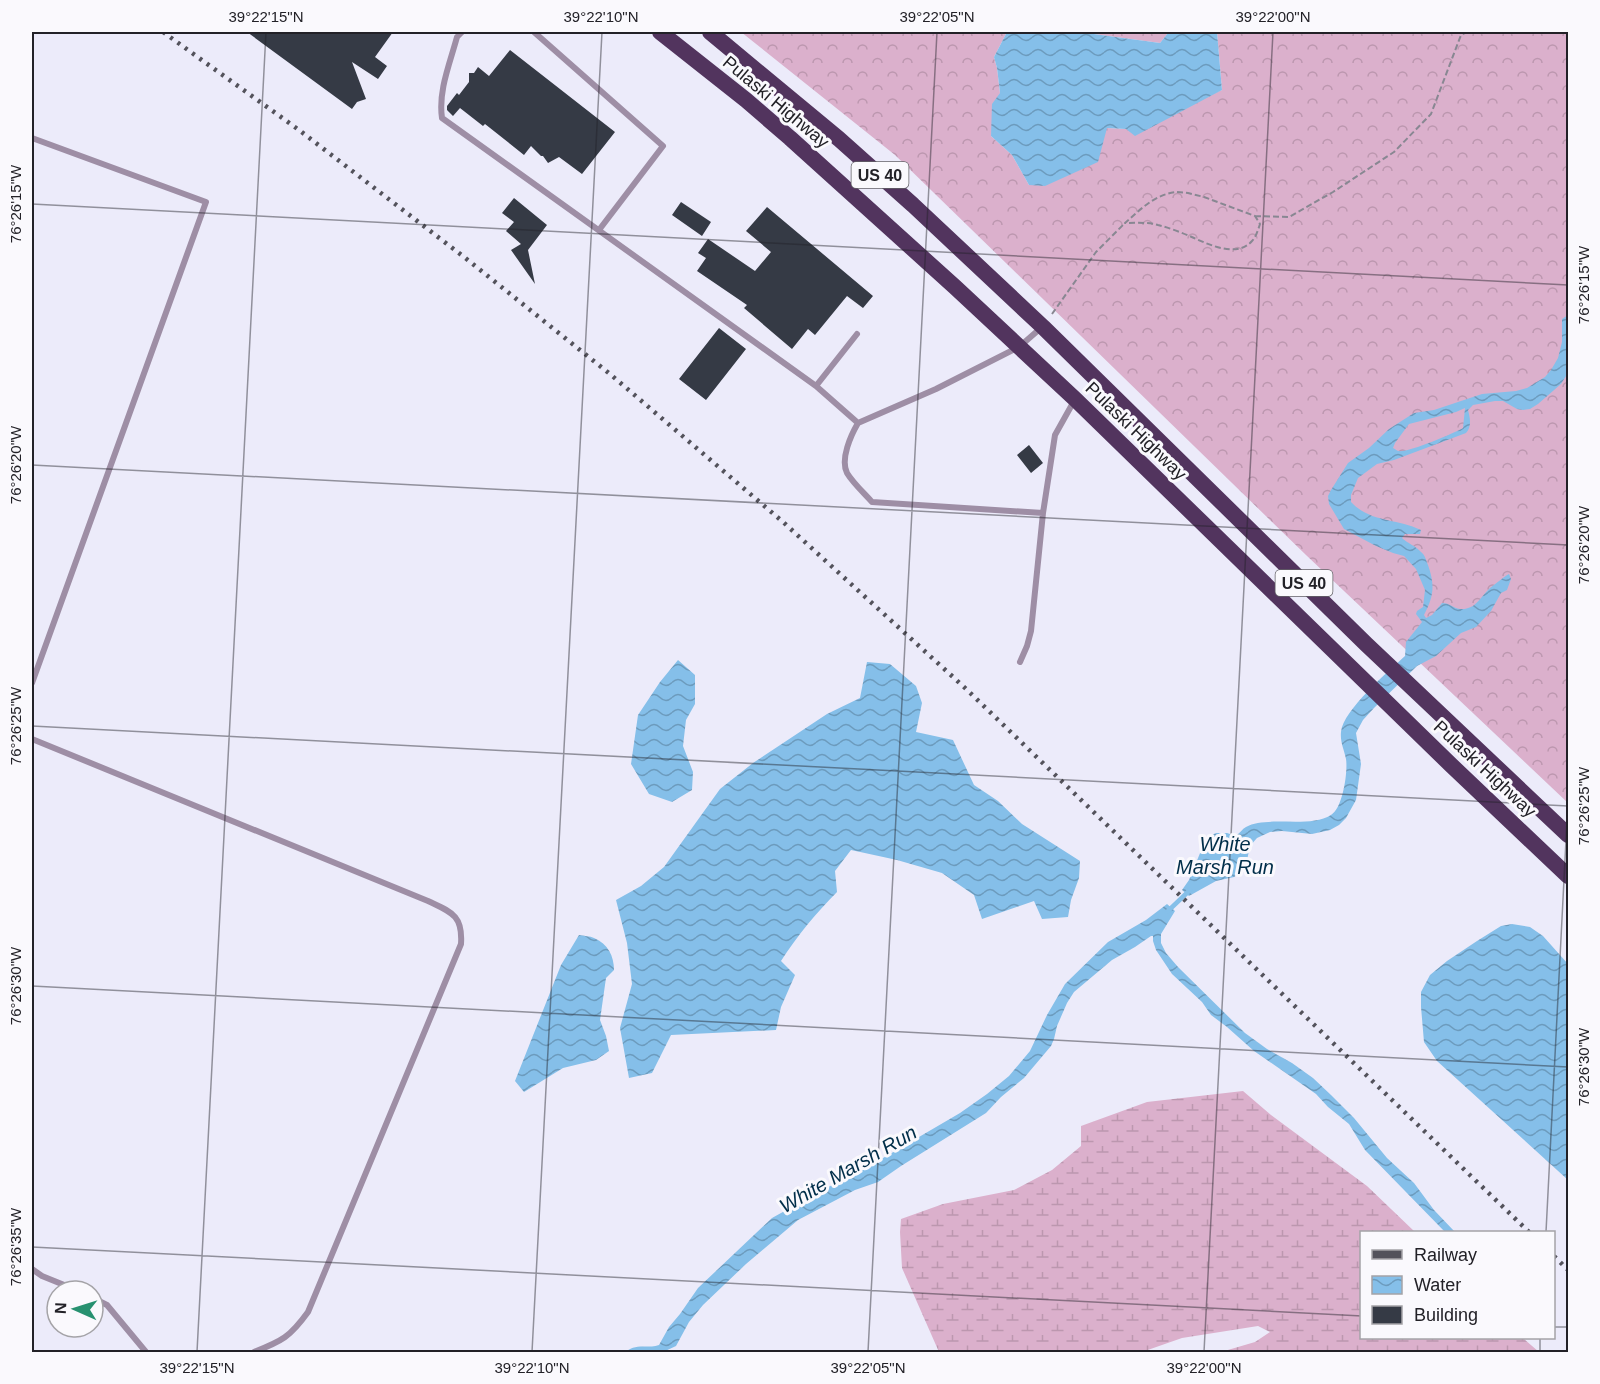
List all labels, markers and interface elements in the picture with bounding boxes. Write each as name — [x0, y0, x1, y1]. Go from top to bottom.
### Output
text: 39°22'15"N — [228, 8, 304, 25]
text: 39°22'10"N — [563, 8, 639, 25]
text: 39°22'05"N — [899, 8, 975, 25]
text: 39°22'00"N — [1235, 8, 1311, 25]
street label: Pulaski Highway — [719, 52, 833, 152]
road number: US 40 — [852, 162, 908, 188]
text: 76°26'15"W — [7, 164, 24, 243]
text: 76°26'15"W — [1575, 245, 1592, 324]
street label: Pulaski Highway — [1082, 378, 1190, 484]
text: 76°26'20"W — [7, 425, 24, 504]
text: 76°26'20"W — [1575, 505, 1592, 584]
road number: US 40 — [1276, 570, 1332, 596]
text: 76°26'25"W — [7, 686, 24, 765]
street label: Pulaski Highway — [1430, 717, 1540, 821]
text: 76°26'25"W — [1575, 766, 1592, 845]
water label: White Marsh Run — [1176, 833, 1274, 878]
text: 76°26'30"W — [7, 946, 24, 1025]
text: 76°26'30"W — [1575, 1027, 1592, 1106]
water label: White Marsh Run — [776, 1121, 920, 1217]
text: 76°26'35"W — [7, 1207, 24, 1286]
legend — [1360, 1231, 1555, 1339]
text: Railway — [1414, 1245, 1477, 1265]
text: Water — [1414, 1275, 1461, 1295]
north arrow — [45, 1279, 105, 1339]
text: N — [52, 1302, 69, 1314]
text: Building — [1414, 1305, 1478, 1325]
text: 39°22'15"N — [159, 1359, 235, 1376]
text: 39°22'10"N — [494, 1359, 570, 1376]
text: 39°22'05"N — [830, 1359, 906, 1376]
text: 39°22'00"N — [1166, 1359, 1242, 1376]

